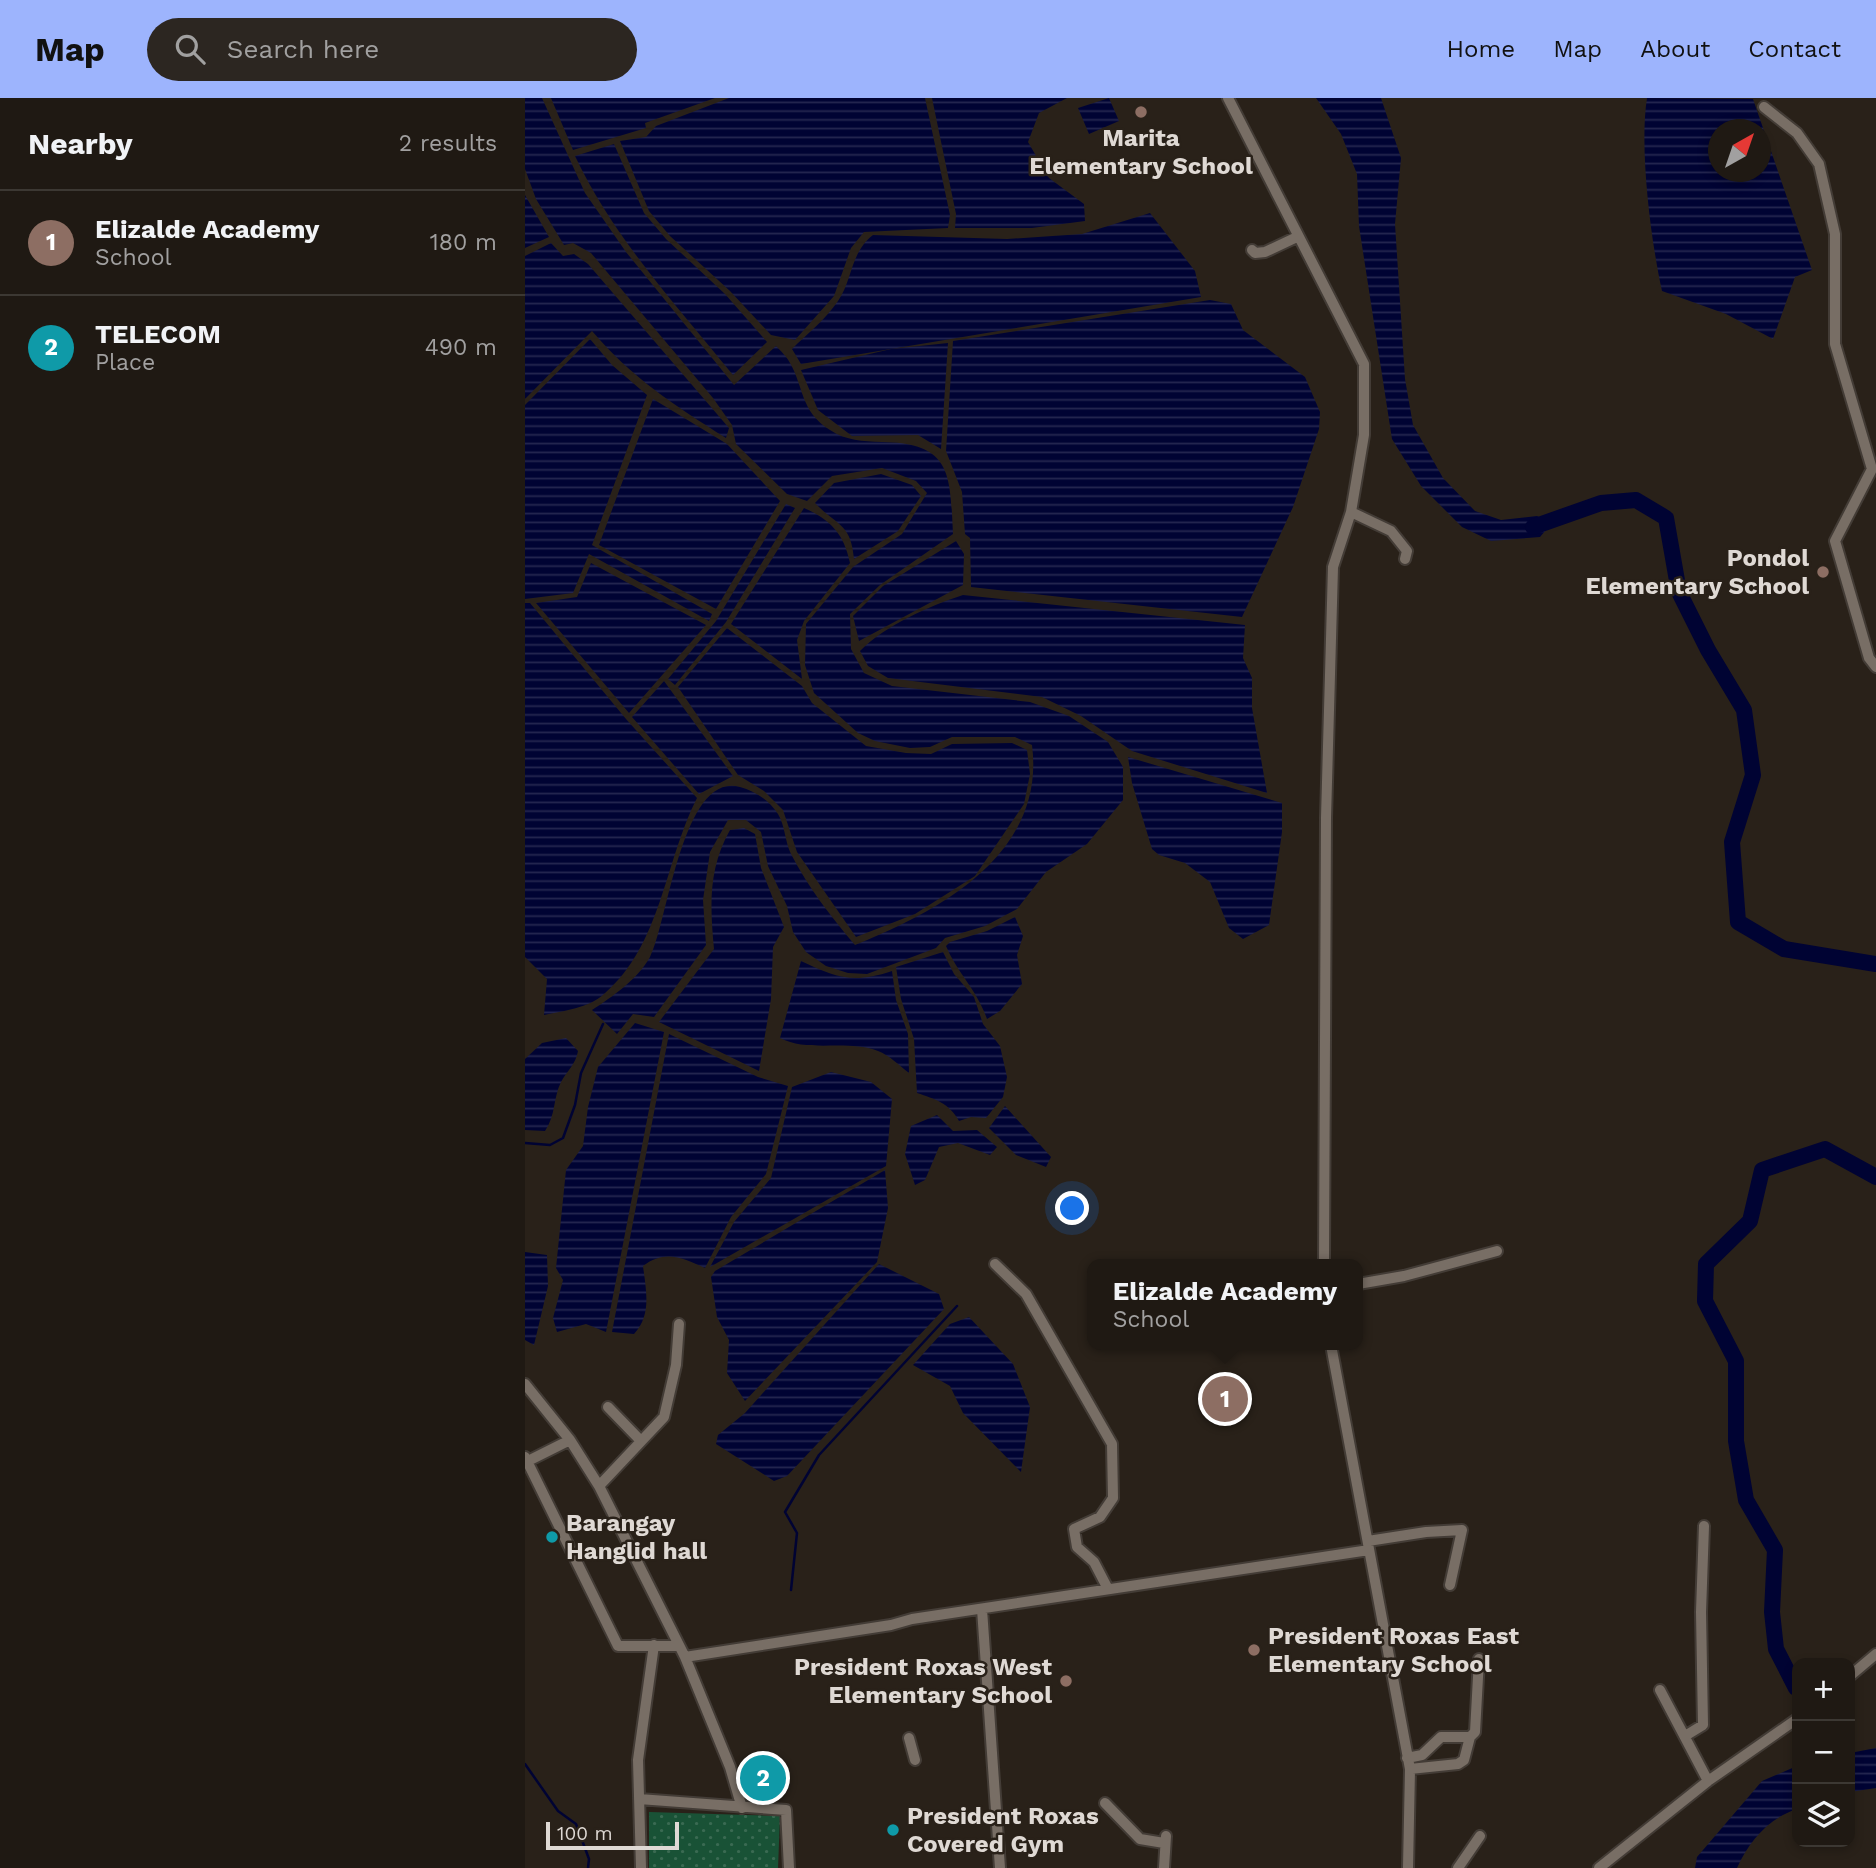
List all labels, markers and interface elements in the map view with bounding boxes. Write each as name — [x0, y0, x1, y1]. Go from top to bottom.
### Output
search box — [147, 18, 637, 81]
text: Map — [35, 30, 105, 69]
icon: search — [171, 30, 209, 68]
text: Search here — [227, 34, 379, 64]
text: Home — [1447, 35, 1515, 63]
text: Map — [1553, 35, 1602, 63]
text: About — [1640, 35, 1710, 63]
text: Contact — [1748, 35, 1841, 63]
marker: Marita Elementary School — [1133, 104, 1149, 120]
north arrow — [1708, 119, 1771, 182]
place label: Marita Elementary School — [1029, 124, 1253, 180]
text: Nearby — [28, 126, 133, 161]
text: 2 results — [399, 130, 497, 157]
text: Elizalde Academy — [95, 214, 320, 244]
text: 1 — [46, 229, 56, 256]
text: 180 m — [430, 229, 497, 256]
text: School — [95, 244, 172, 271]
text: TELECOM — [95, 319, 221, 349]
text: 2 — [44, 334, 58, 361]
text: 490 m — [425, 334, 497, 361]
text: Place — [95, 349, 155, 376]
place label: Pondol Elementary School — [1585, 544, 1809, 600]
marker: Pondol Elementary School — [1815, 564, 1831, 580]
your location — [1055, 1191, 1089, 1225]
popup — [1087, 1259, 1363, 1350]
text: Elizalde Academy — [1113, 1276, 1337, 1306]
text: School — [1113, 1306, 1189, 1333]
pin: 1 — [1202, 1373, 1248, 1425]
place label: Barangay Hanglid hall — [566, 1509, 707, 1565]
marker: Barangay Hanglid hall — [544, 1529, 560, 1545]
place label: President Roxas East Elementary School — [1268, 1622, 1520, 1678]
marker: President Roxas East Elementary School — [1246, 1642, 1262, 1658]
place label: President Roxas West Elementary School — [794, 1653, 1053, 1709]
map controls — [1792, 1658, 1855, 1847]
button: + — [1792, 1658, 1855, 1721]
marker: President Roxas West Elementary School — [1058, 1673, 1074, 1689]
button: − — [1792, 1721, 1855, 1784]
pin: 2 — [740, 1752, 786, 1804]
button: layers — [1792, 1784, 1855, 1847]
place label: President Roxas Covered Gym — [907, 1802, 1099, 1858]
scale bar — [546, 1819, 679, 1851]
text: 100 m — [557, 1822, 613, 1845]
marker: President Roxas Covered Gym — [885, 1822, 901, 1838]

